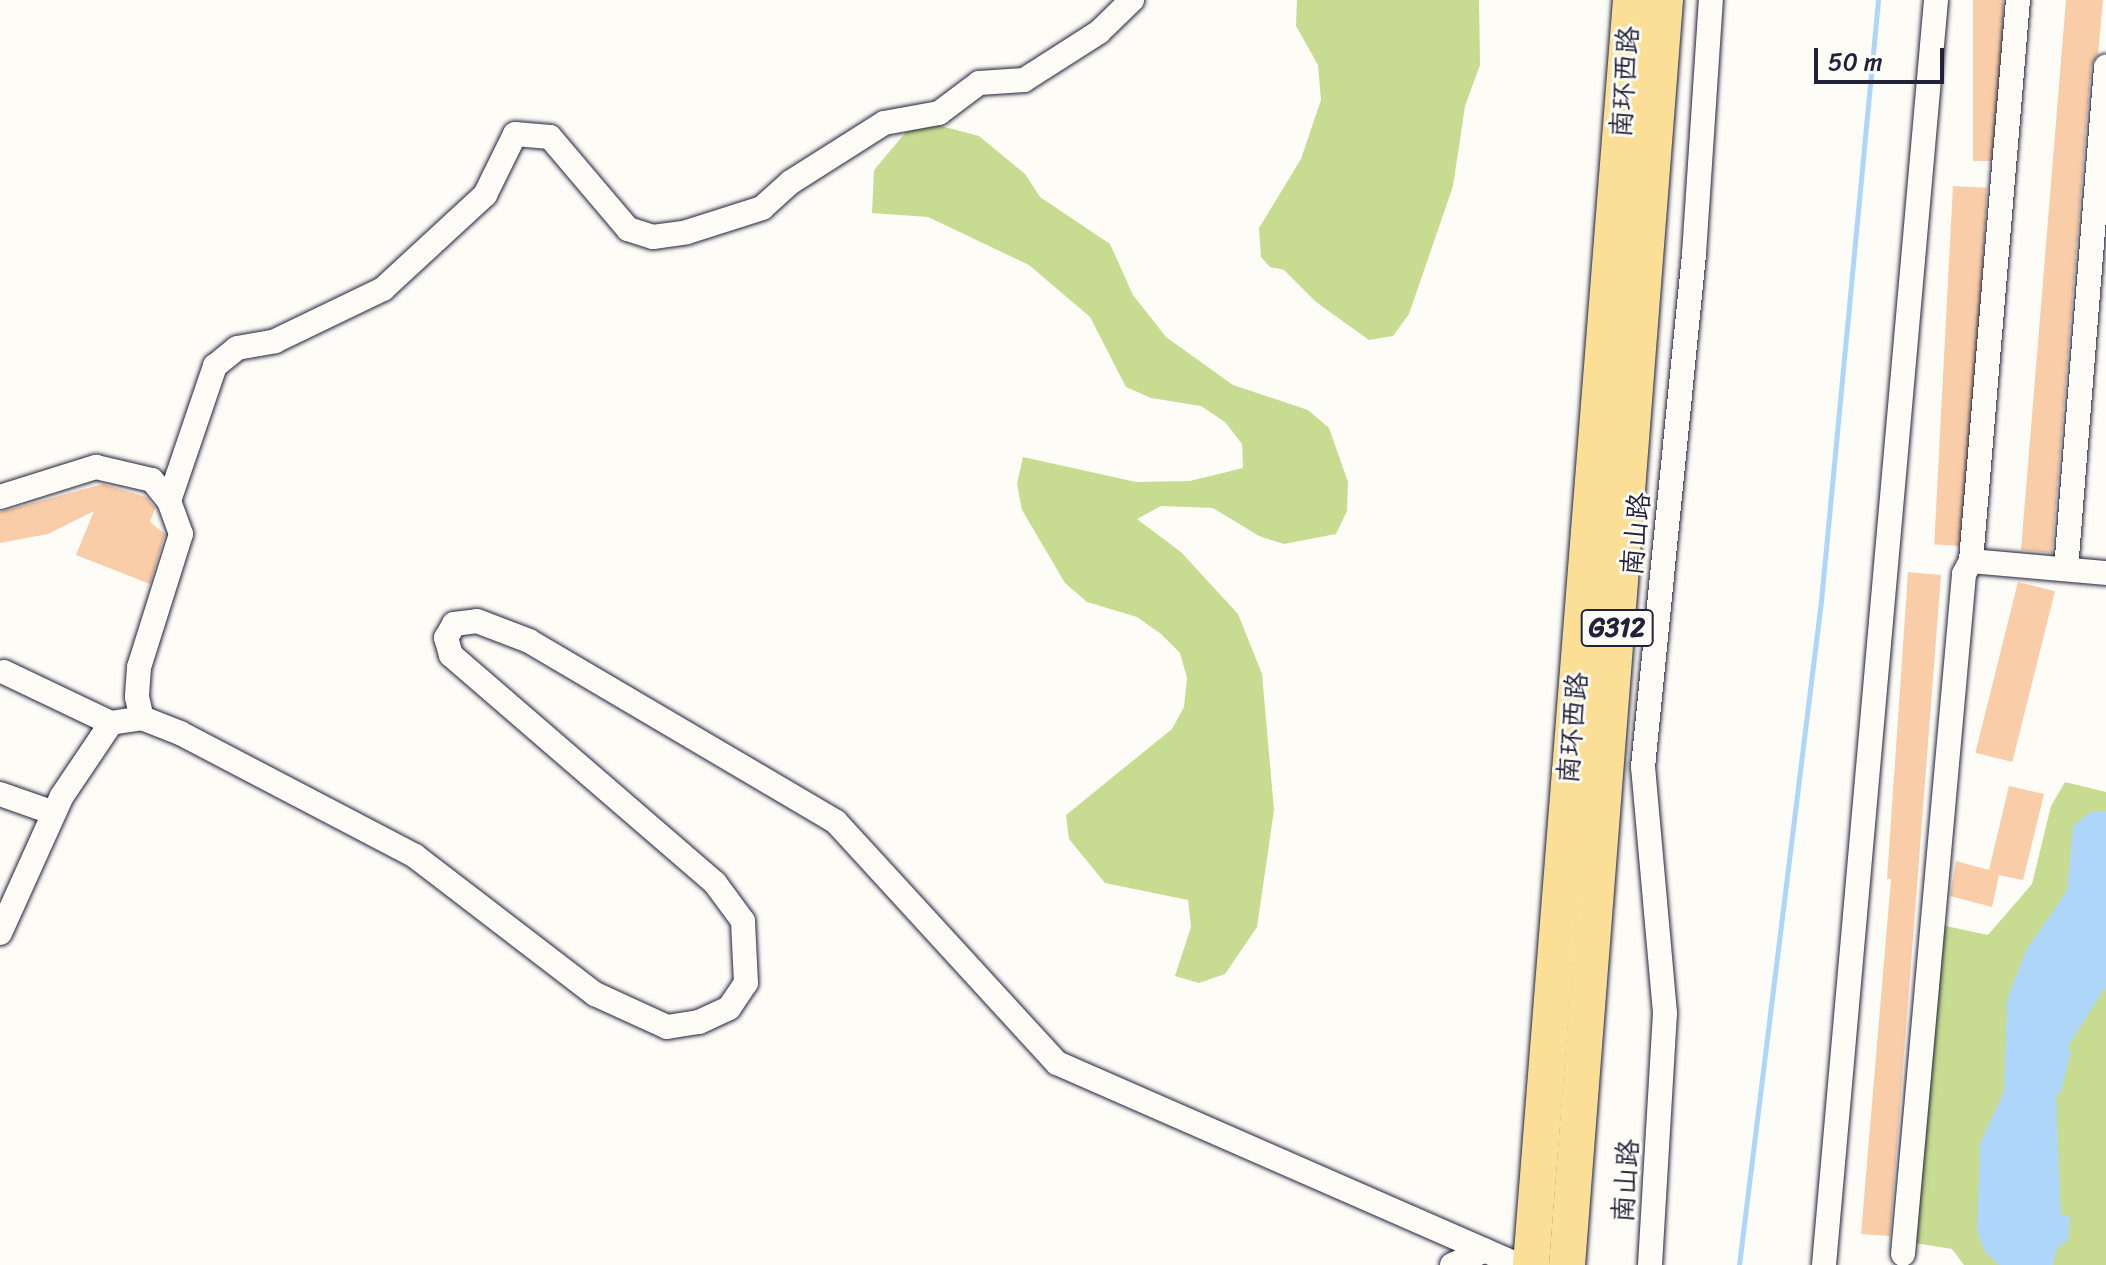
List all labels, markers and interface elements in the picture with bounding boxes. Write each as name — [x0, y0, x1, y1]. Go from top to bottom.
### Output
street label: 南环西路 — [1604, 25, 1646, 139]
scale bar — [1818, 32, 1948, 82]
text: 50 m — [1828, 41, 1883, 83]
street label: 南山路 — [1615, 490, 1657, 578]
road number: G312 — [1579, 606, 1655, 650]
street label: 南环西路 — [1551, 671, 1595, 785]
street label: 南山路 — [1606, 1138, 1646, 1224]

